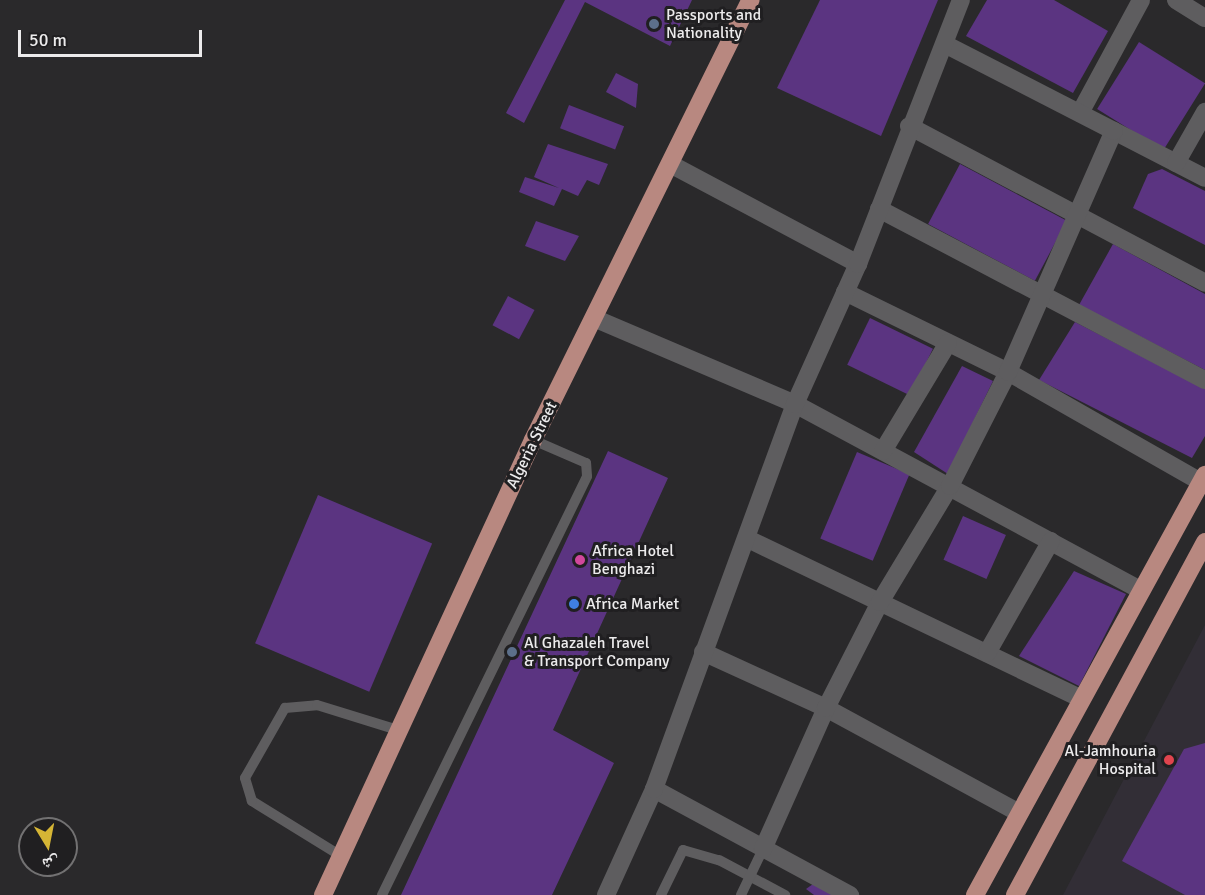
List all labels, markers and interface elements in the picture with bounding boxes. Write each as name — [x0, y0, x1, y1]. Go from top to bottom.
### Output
place label: Passports and Nationality — [666, 5, 761, 43]
marker: Passports and Nationality — [647, 17, 661, 31]
scale bar — [21, 18, 206, 56]
text: 50 m — [29, 29, 67, 51]
street label: Algeria Street — [503, 398, 561, 492]
place label: Africa Hotel Benghazi — [592, 541, 674, 579]
marker: Africa Hotel Benghazi — [573, 553, 587, 567]
place label: Africa Market — [586, 594, 679, 614]
marker: Africa Market — [567, 597, 581, 611]
place label: Al Ghazaleh Travel & Transport Company — [524, 633, 669, 671]
marker: Al Ghazaleh Travel & Transport Company — [505, 645, 519, 659]
place label: Al-Jamhouria Hospital — [1065, 741, 1156, 779]
marker: Al-Jamhouria Hospital — [1160, 751, 1178, 769]
north arrow — [18, 817, 78, 877]
text: ش — [41, 851, 61, 874]

